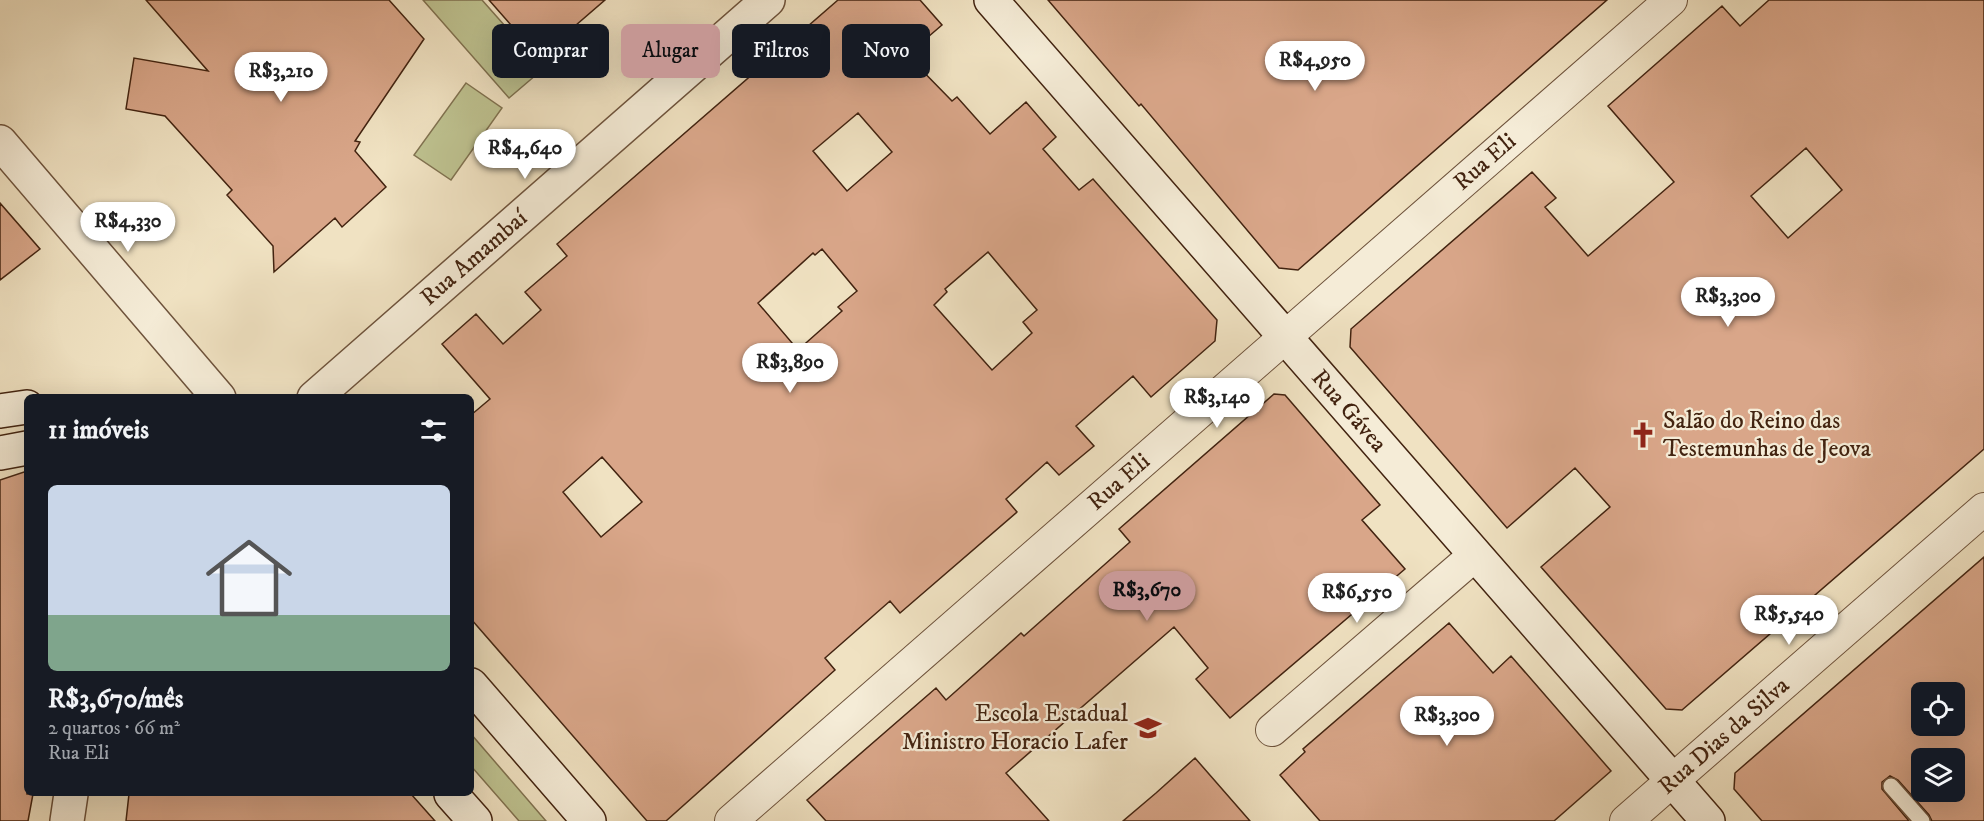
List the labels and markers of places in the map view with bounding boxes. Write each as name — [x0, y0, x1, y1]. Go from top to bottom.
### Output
pin: R$4,950 — [1260, 41, 1370, 92]
pin: R$3,210 — [226, 52, 336, 103]
pin: R$4,640 — [470, 129, 580, 180]
pin: R$4,330 — [73, 202, 183, 253]
pin: R$3,300 — [1673, 277, 1783, 328]
pin: R$3,890 — [735, 343, 845, 394]
pin: R$3,140 — [1162, 378, 1272, 429]
place label: Salão do Reino das Testemunhas de Jeova — [1663, 406, 1872, 464]
church icon: Salão do Reino das Testemunhas de Jeova — [1628, 420, 1658, 450]
pin: R$3,670 — [1092, 571, 1202, 622]
pin: R$6,550 — [1302, 573, 1412, 624]
pin: R$5,540 — [1734, 595, 1844, 646]
pin: R$3,300 — [1392, 696, 1502, 747]
place label: Escola Estadual Ministro Horacio Lafer — [902, 699, 1129, 757]
school or university icon: Escola Estadual Ministro Horacio Lafer — [1133, 713, 1163, 743]

